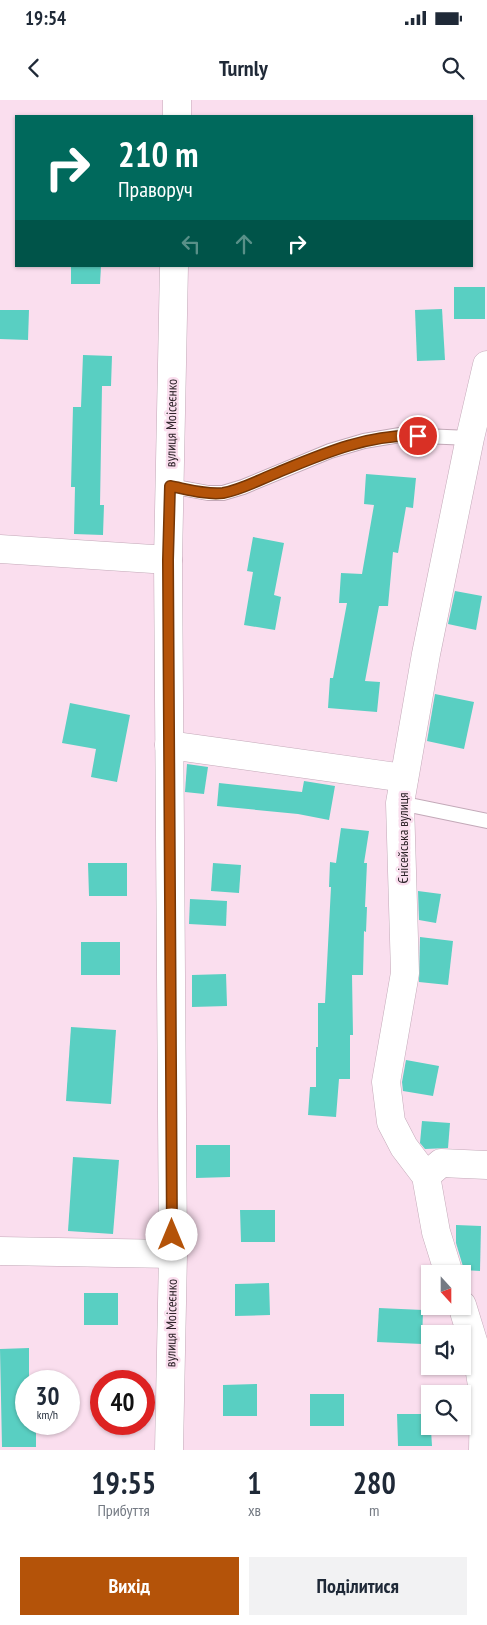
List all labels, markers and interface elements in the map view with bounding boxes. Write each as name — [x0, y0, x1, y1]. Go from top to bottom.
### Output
text: 19:54 — [25, 6, 66, 30]
icon: back — [20, 54, 48, 82]
text: Turnly — [219, 54, 268, 82]
icon: search — [439, 54, 467, 82]
text: 210 m — [118, 131, 199, 177]
icon: right — [35, 135, 100, 200]
text: Праворуч — [118, 175, 193, 203]
icon: left — [177, 230, 205, 258]
icon: ahead — [230, 230, 258, 258]
icon: right — [283, 230, 311, 258]
street label: вулиця Моісеєнко — [161, 379, 181, 467]
pin — [397, 415, 439, 457]
icon: arrive — [404, 422, 432, 450]
street label: Єнісейська вулиця — [394, 793, 412, 883]
position arrow — [145, 1208, 197, 1260]
north arrow — [421, 1265, 471, 1315]
map controls — [421, 1265, 471, 1435]
street label: вулиця Моісеєнко — [161, 1279, 181, 1367]
button: sound — [421, 1325, 471, 1375]
speed limit sign: 40 — [90, 1370, 155, 1435]
text: 30 — [36, 1380, 59, 1412]
button: search — [421, 1385, 471, 1435]
text: km/h — [37, 1407, 58, 1422]
text: 19:55 — [91, 1463, 156, 1502]
text: 1 — [247, 1463, 262, 1502]
text: 280 — [353, 1463, 396, 1502]
text: Прибуття — [97, 1500, 150, 1520]
text: хв — [248, 1500, 261, 1520]
text: m — [369, 1500, 379, 1520]
button: Вихід — [20, 1557, 239, 1615]
button: Поділитися — [249, 1557, 467, 1615]

